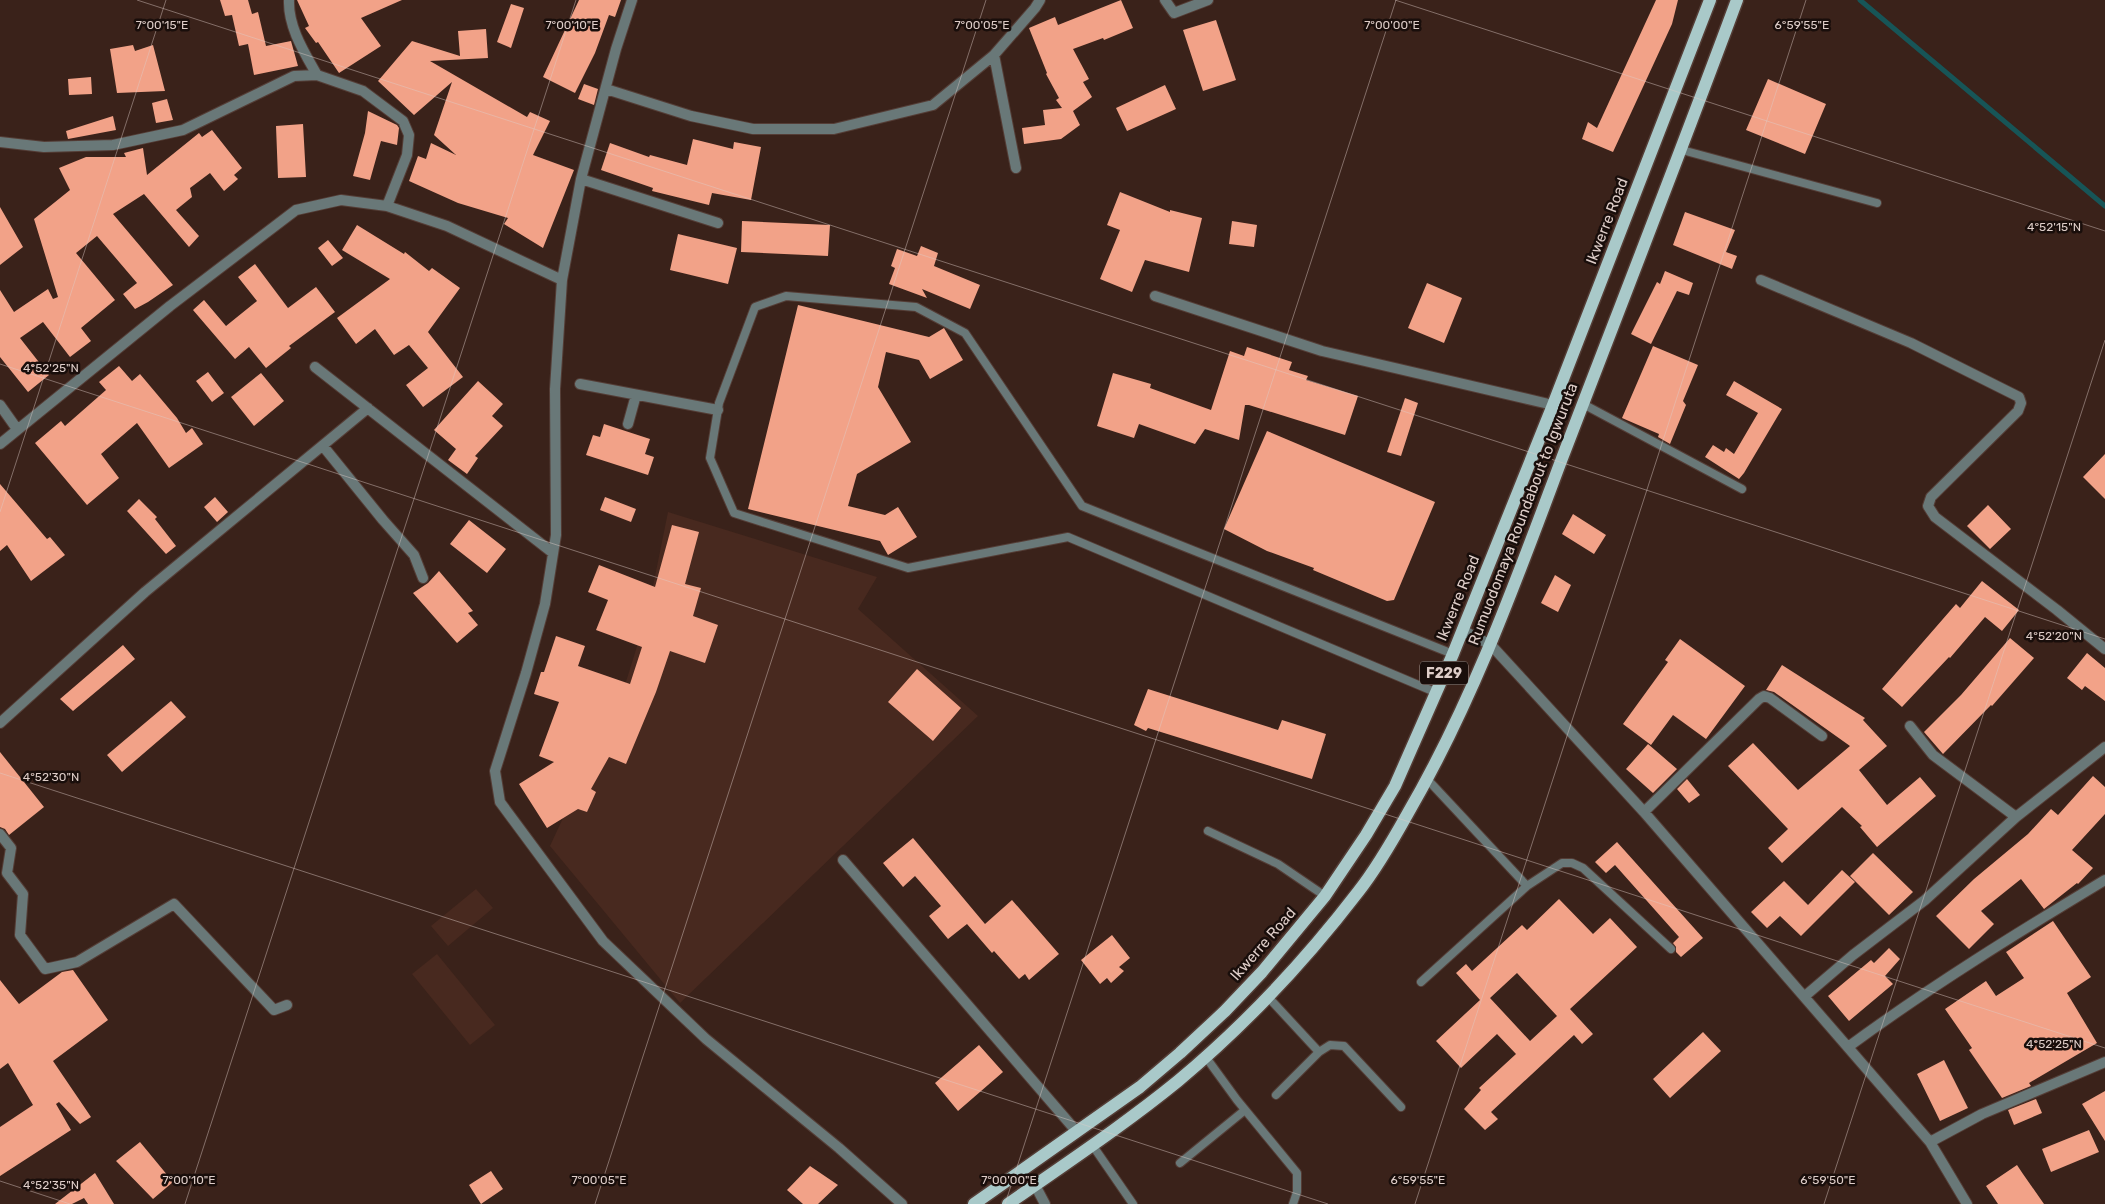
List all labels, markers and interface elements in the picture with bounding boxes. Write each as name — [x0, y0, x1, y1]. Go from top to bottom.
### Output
text: 7°00'15"E — [136, 18, 188, 32]
text: 7°00'10"E — [545, 18, 599, 32]
text: 7°00'05"E — [954, 18, 1010, 32]
text: 7°00'00"E — [1364, 18, 1420, 32]
text: 6°59'55"E — [1775, 18, 1829, 32]
street label: Ikwerre Road — [1582, 175, 1632, 267]
text: 4°52'15"N — [2027, 220, 2081, 234]
text: 4°52'25"N — [23, 361, 79, 375]
street label: Rumuodomaya Roundabout to Igwuruta — [1465, 380, 1581, 648]
street label: Ikwerre Road — [1433, 552, 1483, 644]
text: 4°52'20"N — [2026, 629, 2082, 643]
road number: F229 — [1420, 661, 1468, 684]
text: 4°52'30"N — [23, 770, 79, 784]
street label: Ikwerre Road — [1226, 904, 1300, 984]
text: 4°52'25"N — [2026, 1037, 2082, 1051]
text: 7°00'10"E — [162, 1173, 216, 1187]
text: 7°00'05"E — [571, 1173, 627, 1187]
text: 7°00'00"E — [981, 1173, 1037, 1187]
text: 6°59'55"E — [1391, 1173, 1445, 1187]
text: 6°59'50"E — [1800, 1173, 1856, 1187]
text: 4°52'35"N — [23, 1178, 79, 1192]

